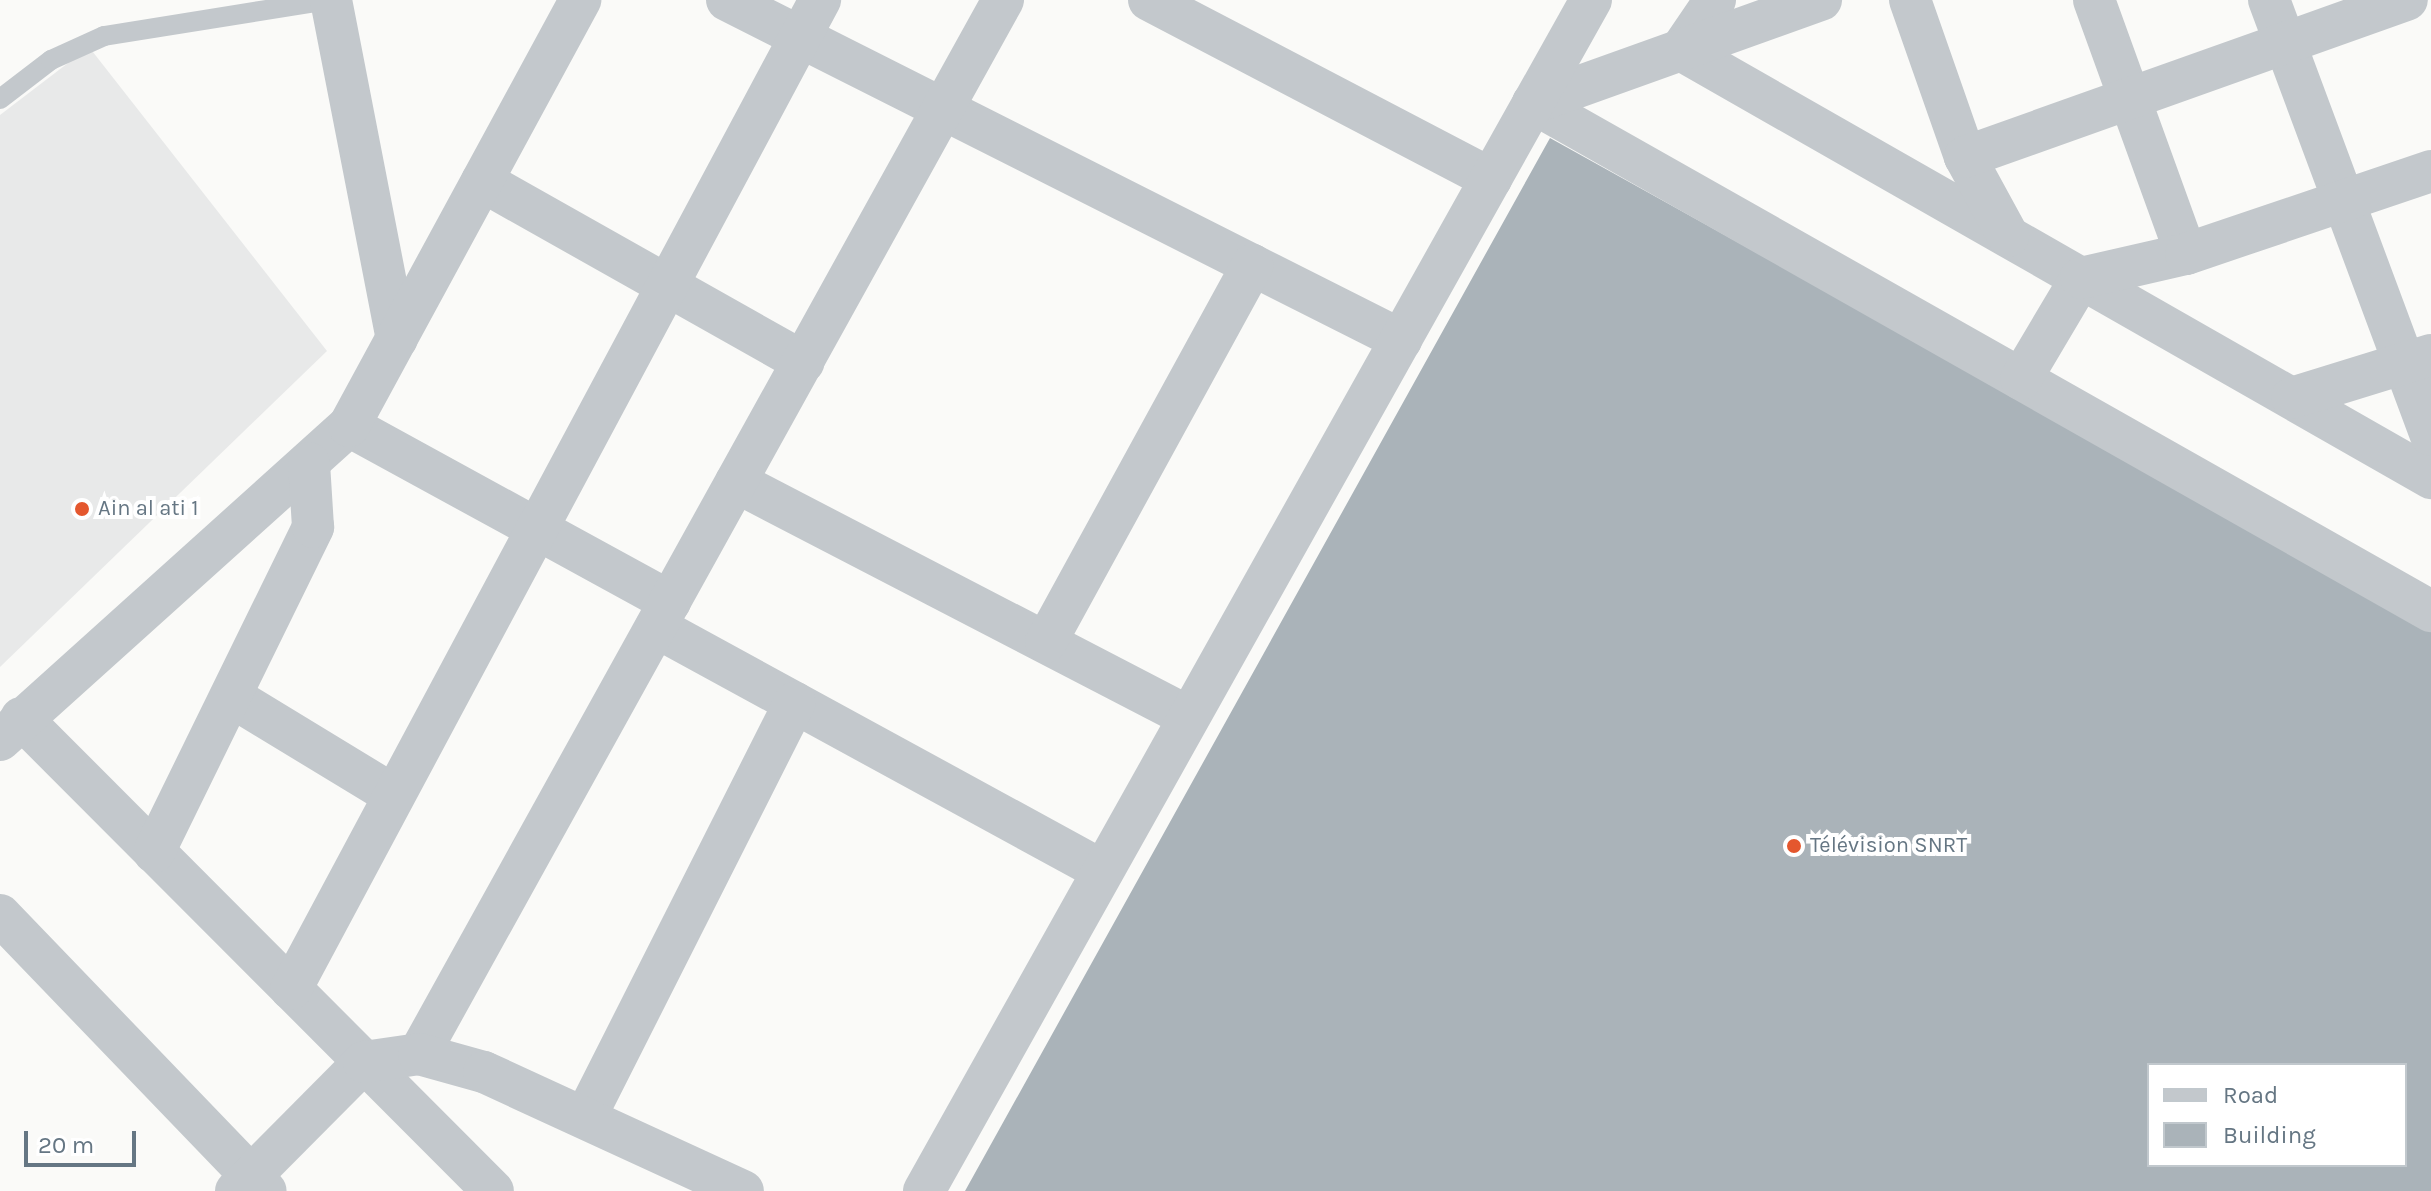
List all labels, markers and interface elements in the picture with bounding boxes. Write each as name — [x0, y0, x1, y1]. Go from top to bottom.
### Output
place label: Ain al ati 1 — [98, 496, 199, 522]
marker: Ain al ati 1 — [73, 500, 91, 518]
place label: Télévision SNRT — [1810, 833, 1967, 859]
marker: Télévision SNRT — [1785, 837, 1803, 855]
legend — [2147, 1063, 2407, 1167]
text: Road — [2223, 1081, 2278, 1109]
scale bar — [28, 1115, 140, 1165]
text: Building — [2223, 1121, 2316, 1149]
text: 20 m — [38, 1131, 94, 1159]

